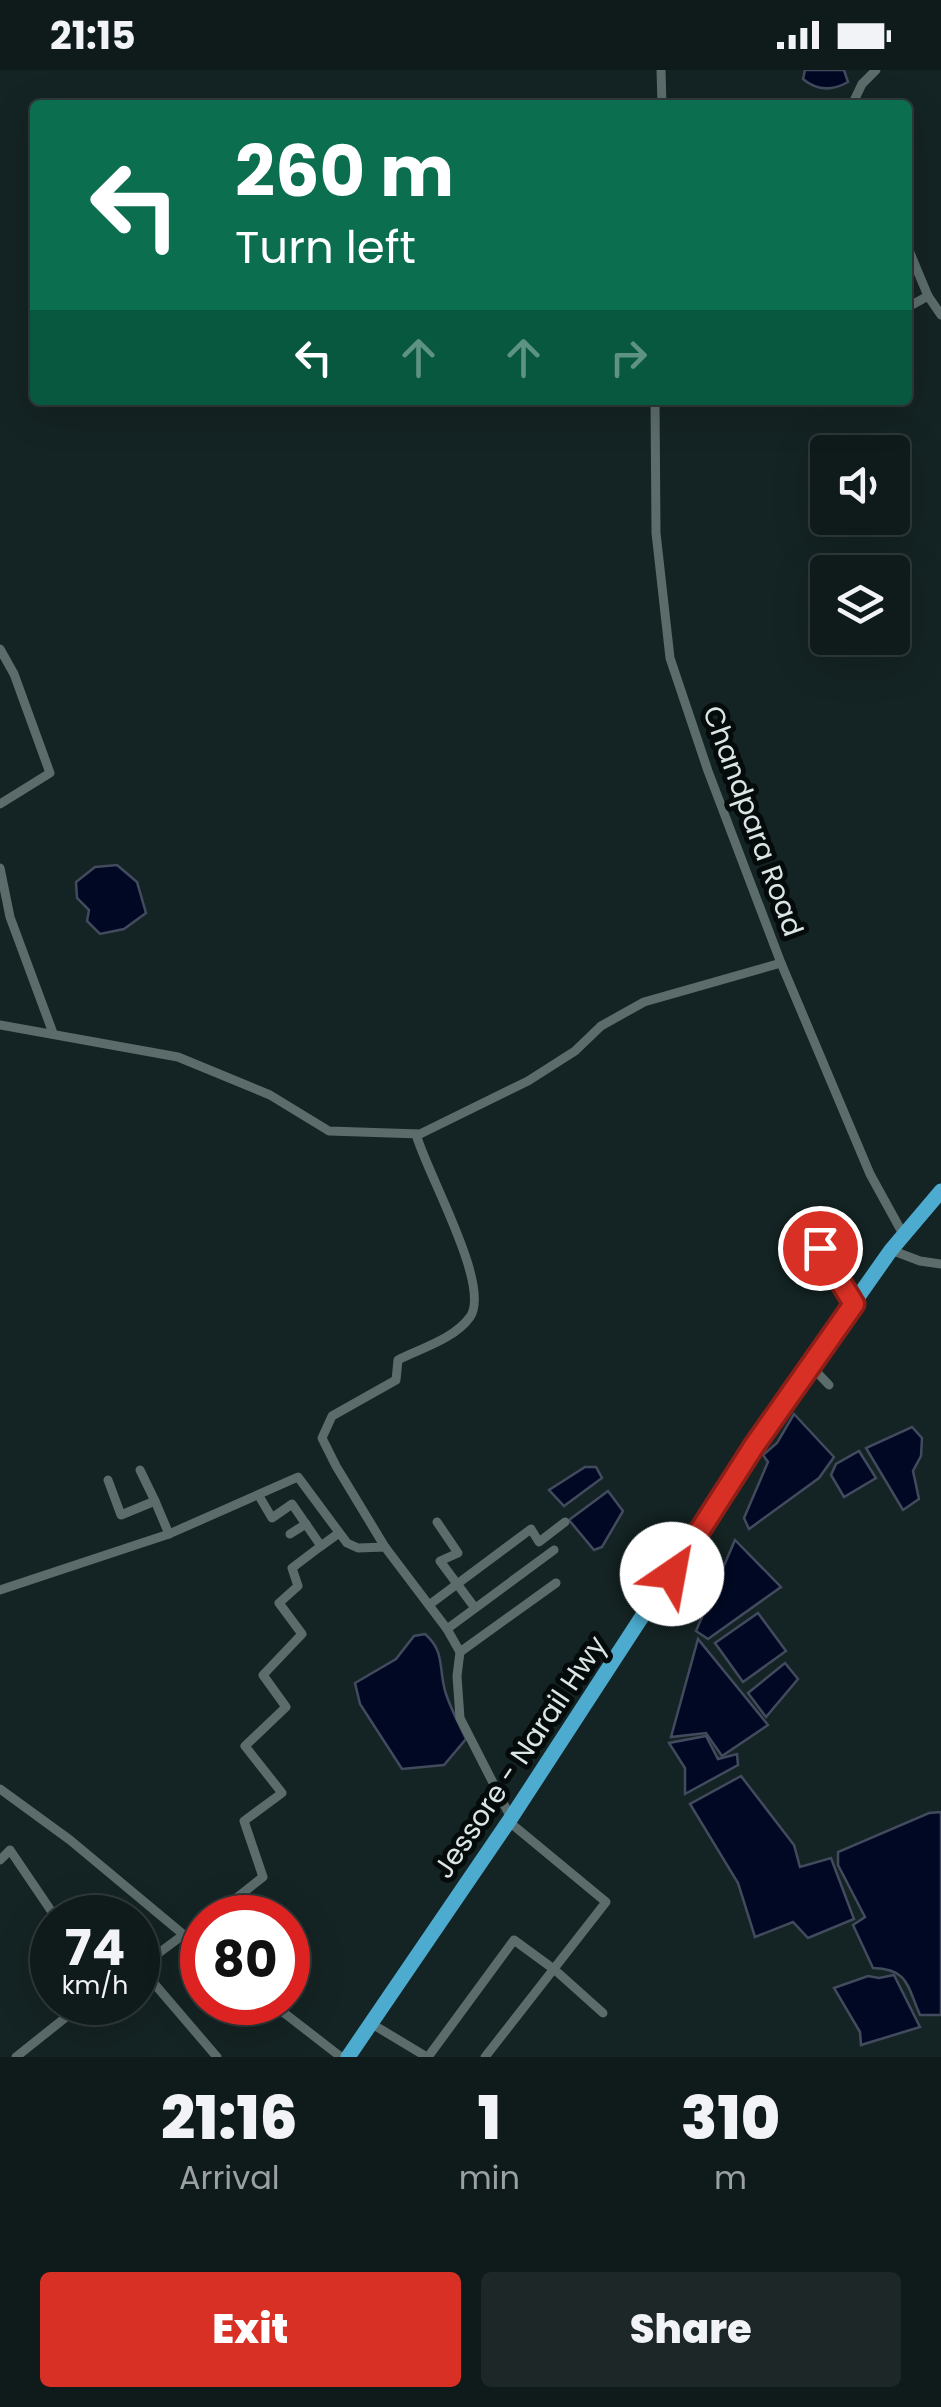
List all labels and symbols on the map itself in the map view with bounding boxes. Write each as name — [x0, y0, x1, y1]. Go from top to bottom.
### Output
street label: Chandpara Road — [693, 700, 813, 942]
pin — [778, 1206, 863, 1291]
position arrow — [620, 1522, 724, 1626]
street label: Jessore - Narail Hwy — [424, 1628, 616, 1886]
speed limit sign: 80 — [180, 1895, 310, 2025]

